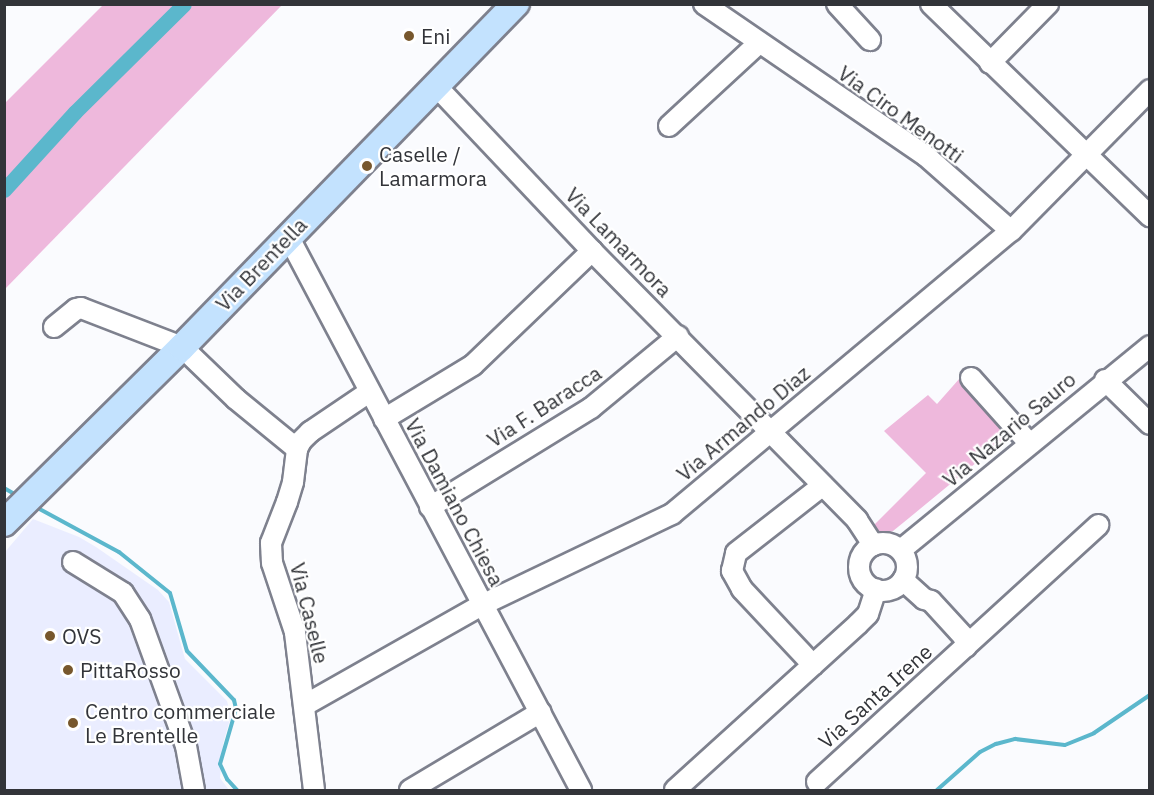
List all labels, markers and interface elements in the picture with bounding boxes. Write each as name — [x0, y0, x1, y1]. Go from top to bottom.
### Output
place label: Eni — [421, 23, 450, 49]
marker: Eni — [402, 29, 416, 43]
street label: Via Ciro Menotti — [833, 60, 969, 168]
place label: Caselle / Lamarmora — [379, 141, 487, 191]
marker: Caselle / Lamarmora — [360, 159, 374, 173]
street label: Via Lamarmora — [561, 182, 677, 302]
street label: Via Brentella — [210, 212, 312, 316]
street label: Via F. Baracca — [482, 360, 606, 452]
street label: Via Armando Diaz — [671, 360, 815, 486]
street label: Via Nazario Sauro — [937, 366, 1081, 492]
street label: Via Damiano Chiesa — [400, 414, 510, 590]
street label: Via Caselle — [285, 560, 335, 666]
place label: OVS — [62, 623, 101, 649]
marker: OVS — [43, 629, 57, 643]
street label: Via Santa Irene — [813, 638, 937, 754]
place label: PittaRosso — [80, 657, 181, 683]
marker: PittaRosso — [61, 663, 75, 677]
place label: Centro commerciale Le Brentelle — [85, 698, 275, 748]
marker: Centro commerciale Le Brentelle — [66, 716, 80, 730]

